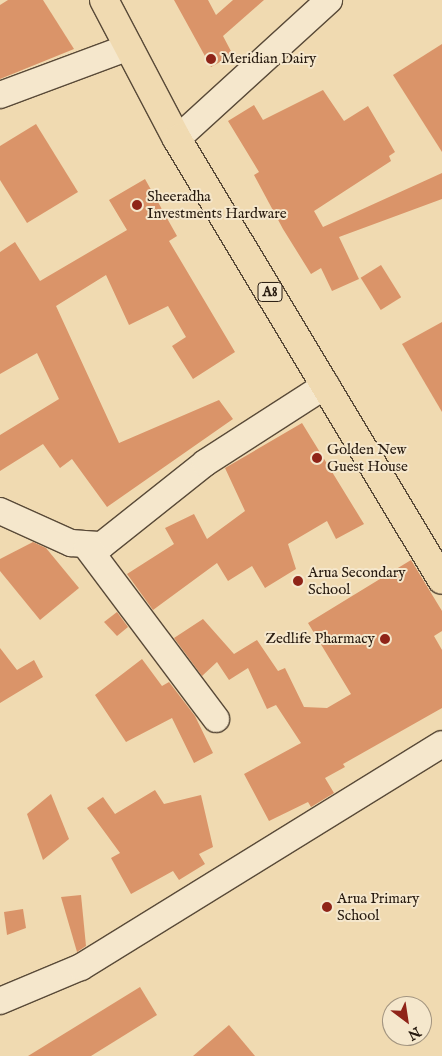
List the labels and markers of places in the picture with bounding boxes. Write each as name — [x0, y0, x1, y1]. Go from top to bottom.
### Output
place label: Meridian Dairy — [221, 50, 317, 68]
marker: Meridian Dairy — [205, 53, 217, 65]
place label: Sheeradha Investments Hardware — [147, 187, 287, 222]
marker: Sheeradha Investments Hardware — [131, 199, 143, 211]
place label: Golden New Guest House — [327, 440, 408, 475]
marker: Golden New Guest House — [311, 452, 323, 464]
place label: Arua Secondary School — [308, 563, 406, 598]
marker: Arua Secondary School — [292, 575, 304, 587]
place label: Zedlife Pharmacy — [265, 630, 375, 648]
marker: Zedlife Pharmacy — [379, 633, 391, 645]
place label: Arua Primary School — [337, 889, 419, 924]
marker: Arua Primary School — [321, 901, 333, 913]

